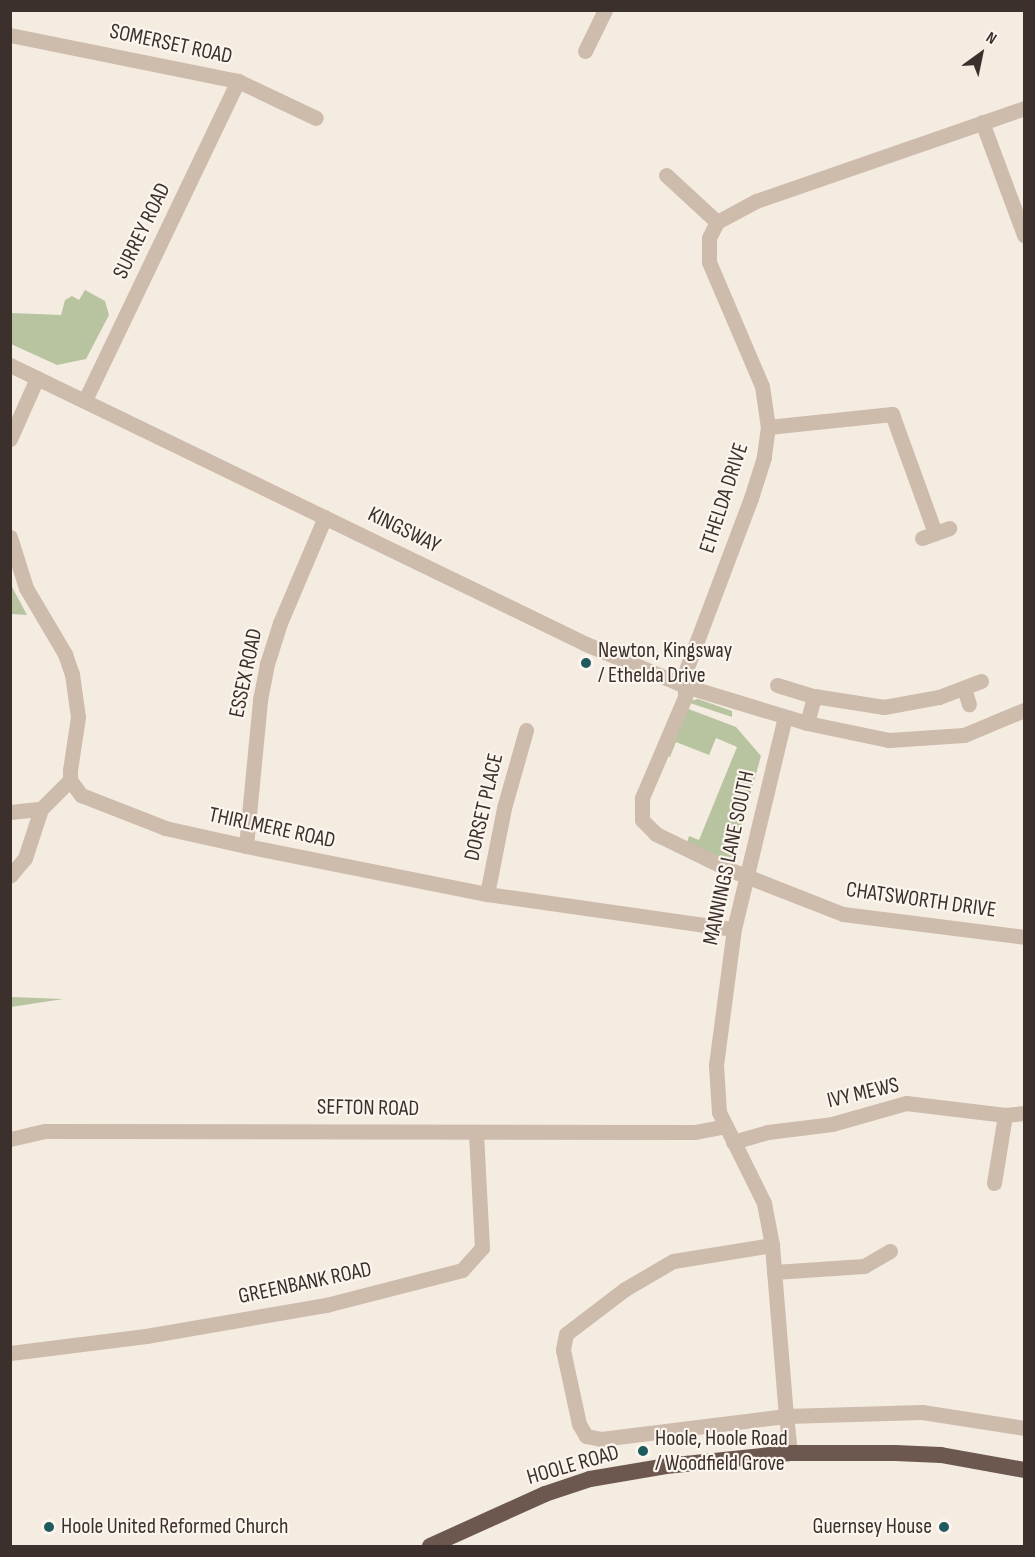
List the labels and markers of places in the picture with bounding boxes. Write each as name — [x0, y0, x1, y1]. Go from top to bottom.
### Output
place label: Newton, Kingsway / Ethelda Drive — [598, 637, 732, 688]
marker: Newton, Kingsway / Ethelda Drive — [579, 656, 593, 670]
place label: Hoole, Hoole Road / Woodfield Grove — [655, 1425, 788, 1476]
marker: Hoole, Hoole Road / Woodfield Grove — [636, 1444, 650, 1458]
place label: Hoole United Reformed Church — [61, 1514, 288, 1540]
place label: Guernsey House — [812, 1514, 932, 1540]
marker: Hoole United Reformed Church — [42, 1520, 56, 1534]
marker: Guernsey House — [937, 1520, 951, 1534]

